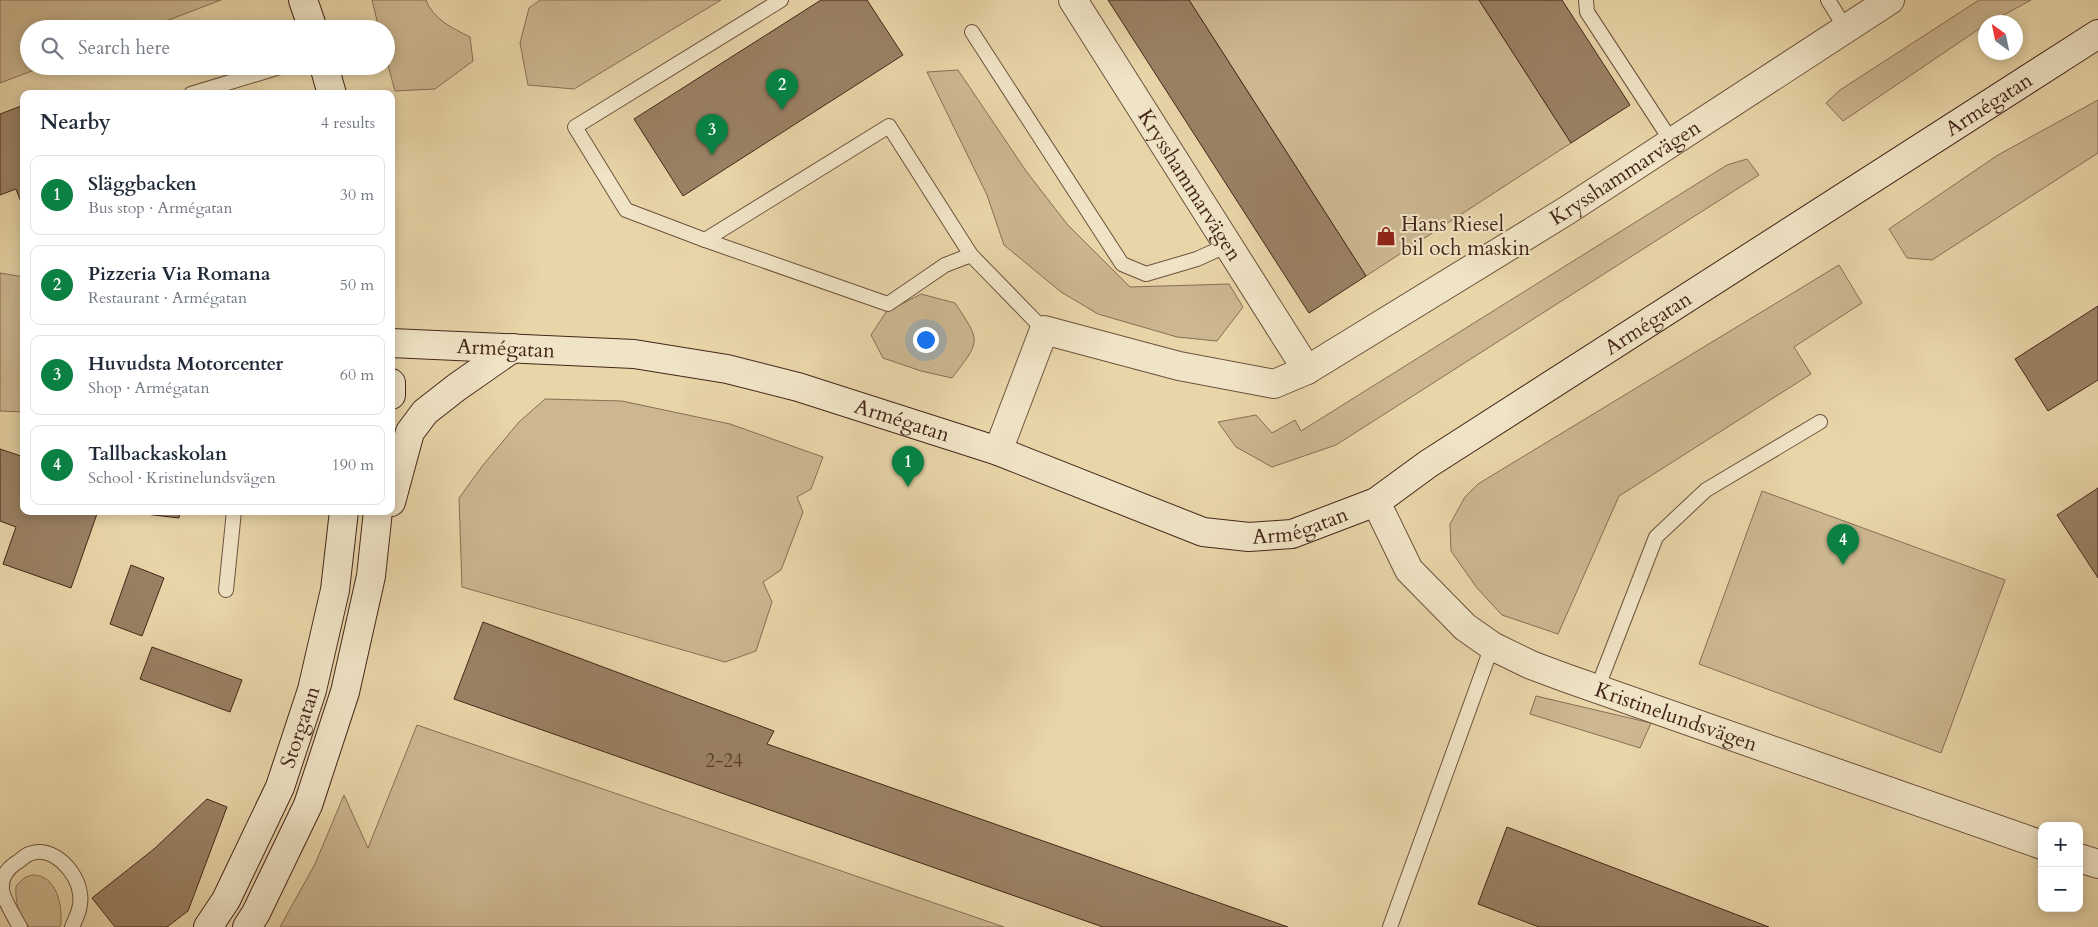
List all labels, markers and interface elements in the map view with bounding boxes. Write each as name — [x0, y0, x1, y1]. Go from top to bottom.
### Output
north arrow — [1978, 15, 2023, 60]
search box — [20, 20, 395, 75]
icon: search — [38, 34, 66, 62]
text: Search here — [78, 35, 170, 61]
street label: Armégatan — [1939, 65, 2038, 143]
pin: 2 — [766, 69, 798, 110]
street label: Krysshammarvägen — [1131, 104, 1249, 267]
text: Nearby — [40, 108, 111, 137]
text: 4 results — [321, 112, 375, 134]
street label: Krysshammarvägen — [1544, 113, 1706, 232]
pin: 3 — [696, 114, 728, 155]
text: Släggbacken — [88, 171, 197, 197]
text: 1 — [53, 184, 61, 206]
text: 30 m — [340, 184, 374, 206]
text: Bus stop · Armégatan — [88, 197, 233, 219]
place label: Hans Riesel bil och maskin — [1401, 210, 1530, 263]
shop icon: Hans Riesel bil och maskin — [1375, 225, 1397, 247]
text: Pizzeria Via Romana — [88, 261, 270, 287]
text: 2 — [53, 274, 61, 296]
text: 50 m — [340, 274, 374, 296]
street label: Armégatan — [1599, 284, 1697, 362]
text: Restaurant · Armégatan — [88, 287, 247, 309]
your location — [913, 327, 939, 353]
street label: Armégatan — [456, 331, 556, 365]
text: Huvudsta Motorcenter — [88, 351, 283, 377]
text: 3 — [53, 364, 61, 386]
text: 60 m — [340, 364, 374, 386]
text: Shop · Armégatan — [88, 377, 210, 399]
street label: Armégatan — [851, 391, 953, 449]
text: Tallbackaskolan — [88, 441, 227, 467]
pin: 1 — [892, 446, 924, 487]
text: 4 — [53, 454, 61, 476]
text: 190 m — [332, 454, 374, 476]
text: School · Kristinelundsvägen — [88, 467, 276, 489]
street label: Armégatan — [1251, 500, 1352, 551]
pin: 4 — [1827, 524, 1859, 565]
street label: Kristinelundsvägen — [1591, 675, 1761, 759]
street label: Storgatan — [273, 682, 327, 772]
house number: 2-24 — [705, 748, 743, 774]
map controls — [2038, 822, 2083, 912]
button: + — [2038, 822, 2083, 867]
button: − — [2038, 867, 2083, 912]

